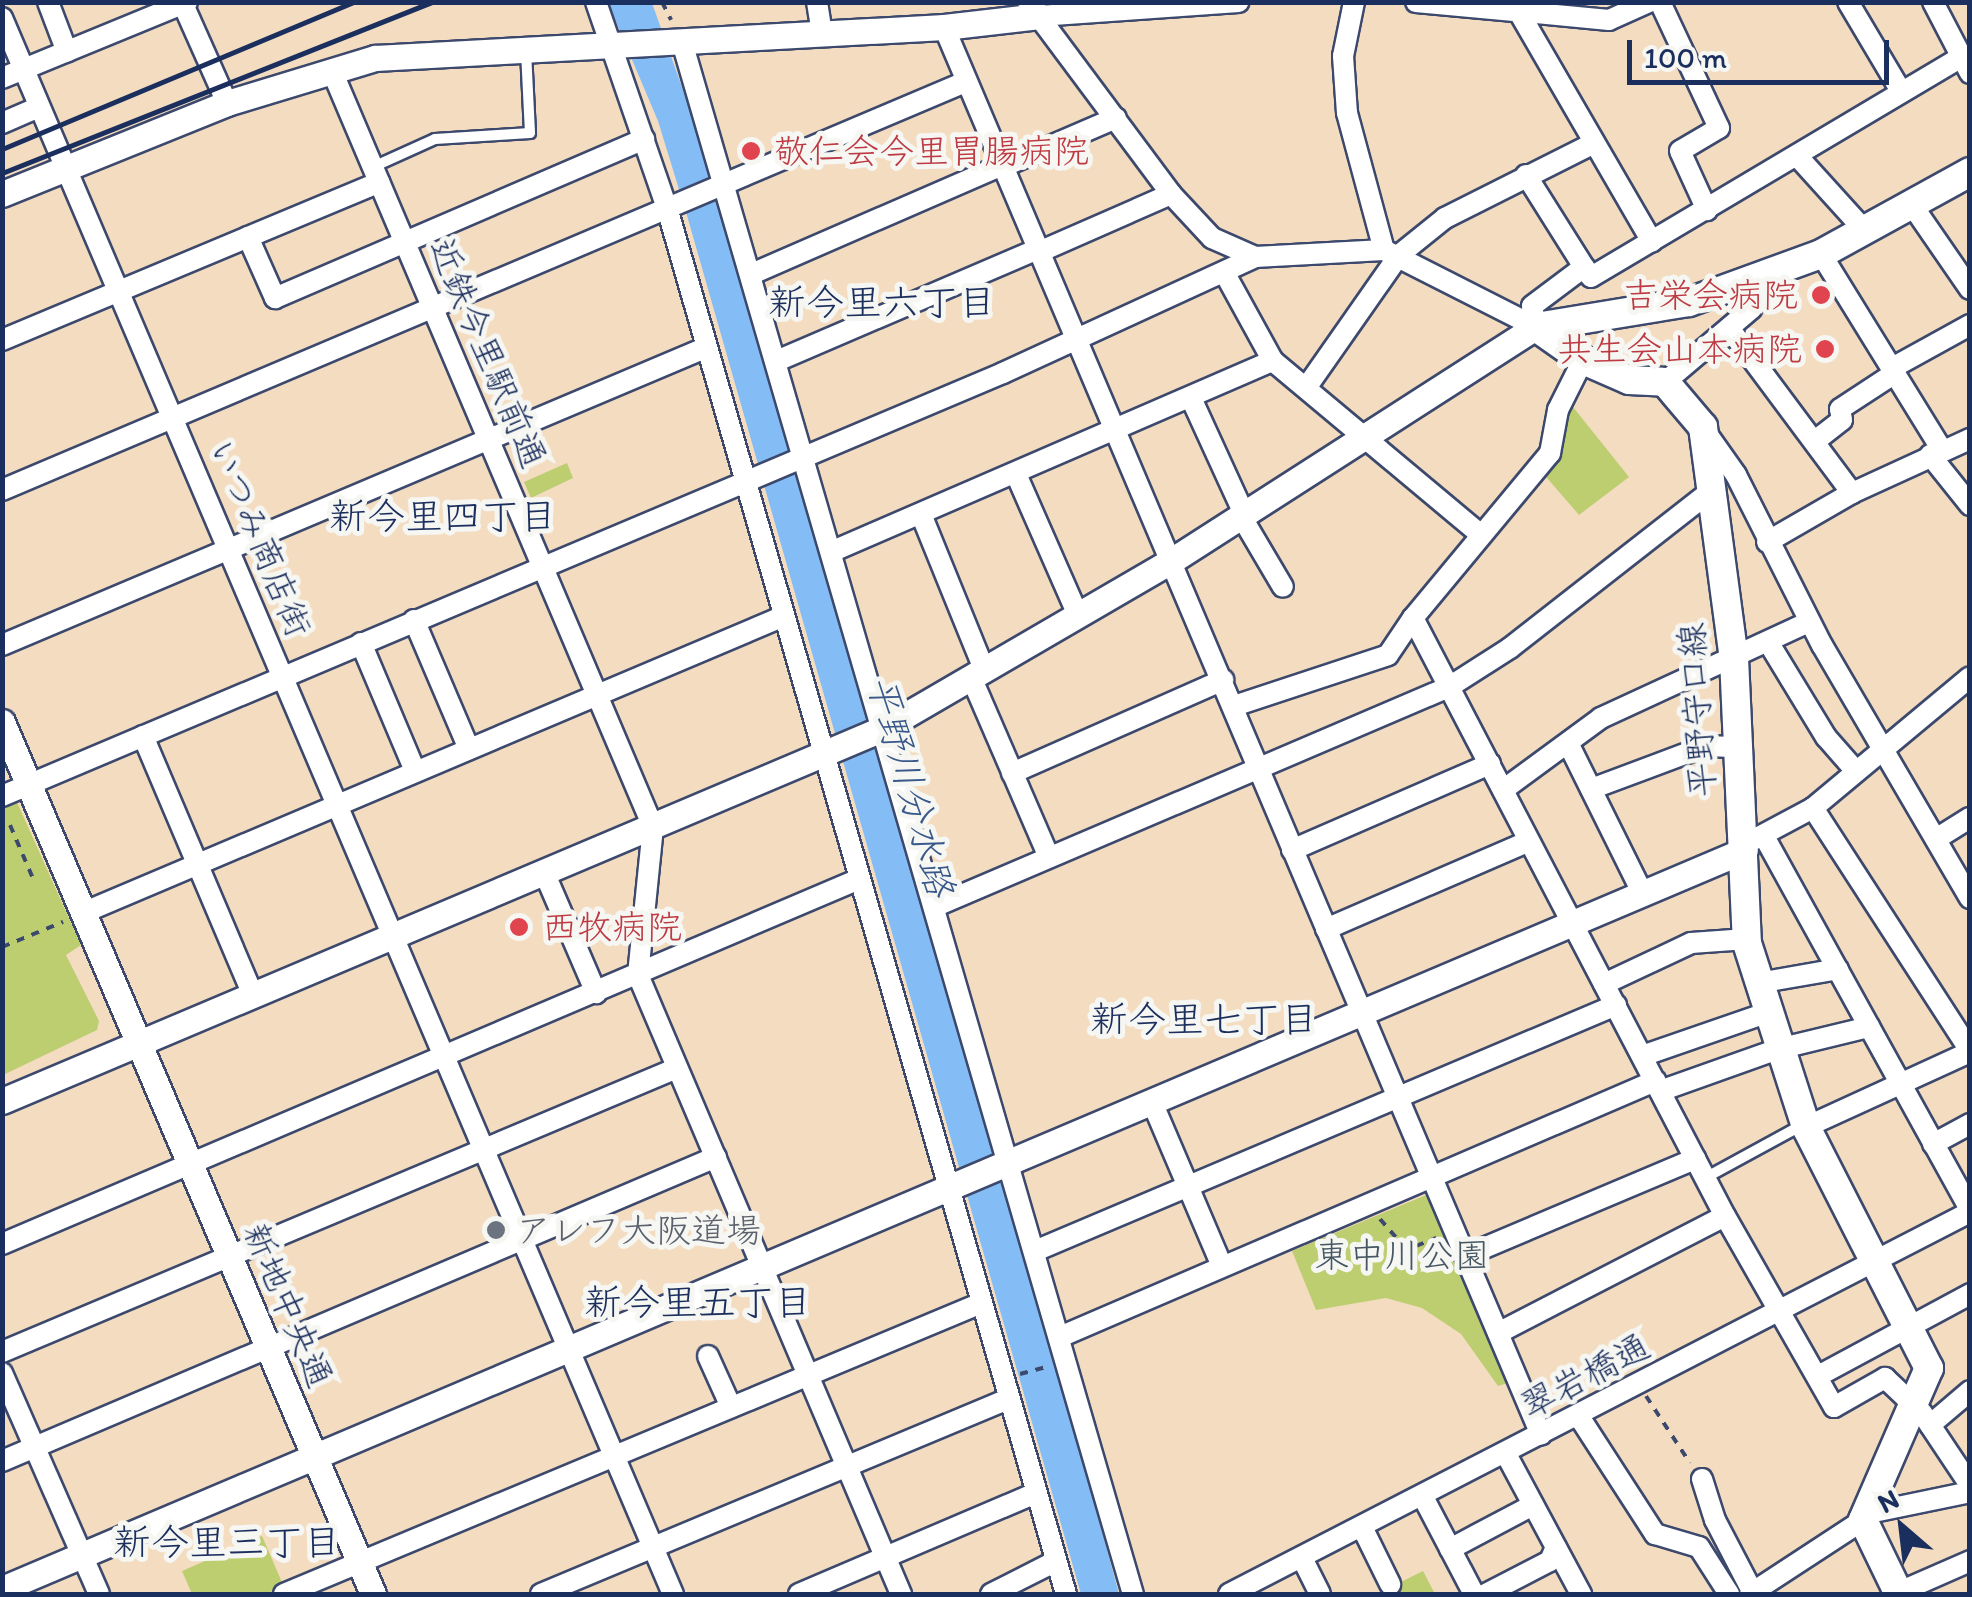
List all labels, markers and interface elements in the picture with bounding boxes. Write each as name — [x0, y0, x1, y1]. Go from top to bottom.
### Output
scale bar — [1632, 20, 1894, 82]
text: 100 m — [1644, 39, 1727, 76]
place label: 敬仁会今里胃腸病院 — [774, 130, 1089, 172]
marker: 敬仁会今里胃腸病院 — [738, 138, 764, 164]
street label: 近鉄今里駅前通 — [421, 232, 555, 474]
place label: 吉栄会病院 — [1623, 274, 1798, 316]
district label: 新今里六丁目 — [768, 280, 996, 326]
marker: 吉栄会病院 — [1808, 282, 1834, 308]
place label: 共生会山本病院 — [1557, 328, 1802, 370]
marker: 共生会山本病院 — [1812, 336, 1838, 362]
street label: いつみ商店街 — [200, 433, 320, 643]
district label: 新今里四丁目 — [329, 494, 557, 540]
street label: 平野守口線 — [1670, 621, 1724, 799]
water label: 平野川分水路 — [857, 670, 963, 902]
place label: 西牧病院 — [542, 906, 682, 948]
marker: 西牧病院 — [506, 914, 532, 940]
district label: 新今里七丁目 — [1090, 997, 1318, 1043]
place label: アレフ大阪道場 — [516, 1209, 761, 1251]
street label: 新地中央通 — [234, 1216, 342, 1394]
marker: アレフ大阪道場 — [485, 1219, 507, 1241]
park label: 東中川公園 — [1315, 1234, 1489, 1276]
district label: 新今里五丁目 — [584, 1280, 812, 1326]
street label: 翠岩橋通 — [1513, 1325, 1657, 1427]
north arrow — [1852, 1477, 1952, 1577]
text: N — [1872, 1481, 1904, 1520]
district label: 新今里三丁目 — [113, 1520, 341, 1566]

